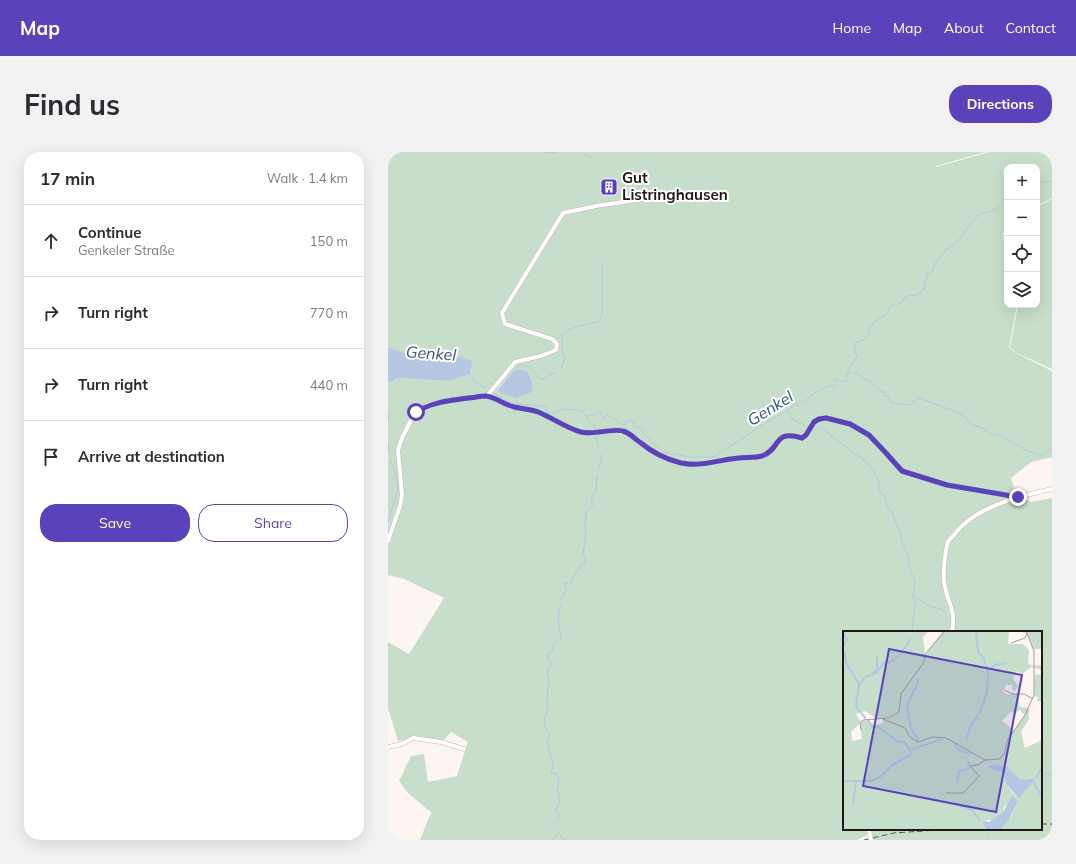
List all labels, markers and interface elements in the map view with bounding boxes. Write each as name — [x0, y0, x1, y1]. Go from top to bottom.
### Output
text: Map — [20, 16, 60, 40]
text: Home — [832, 19, 871, 37]
text: Map — [893, 19, 922, 37]
text: About — [944, 19, 984, 37]
text: Contact — [1006, 19, 1056, 37]
button: Directions — [949, 85, 1052, 123]
text: Find us — [24, 87, 120, 122]
map controls — [1004, 164, 1040, 308]
button: + — [1004, 164, 1040, 200]
text: 17 min — [40, 168, 95, 189]
place label: Gut Listringhausen — [622, 168, 728, 204]
text: Walk · 1.4 km — [267, 170, 348, 186]
building icon: Gut Listringhausen — [599, 177, 619, 197]
button: − — [1004, 200, 1040, 236]
text: Continue — [78, 223, 141, 242]
icon: ahead — [40, 230, 62, 252]
text: 150 m — [310, 233, 348, 249]
button: locate — [1004, 236, 1040, 272]
text: Genkeler Straße — [78, 242, 174, 258]
button: layers — [1004, 272, 1040, 308]
icon: right — [40, 302, 62, 324]
text: Turn right — [78, 303, 148, 322]
text: 770 m — [310, 305, 348, 321]
water label: Genkel — [405, 341, 457, 365]
icon: right — [40, 374, 62, 396]
text: Turn right — [78, 375, 148, 394]
text: 440 m — [310, 377, 348, 393]
water label: Genkel — [743, 386, 797, 430]
route start — [407, 403, 425, 421]
icon: arrive — [40, 446, 62, 468]
text: Arrive at destination — [78, 447, 225, 466]
route end — [1009, 488, 1027, 506]
button: Save — [40, 504, 190, 542]
button: Share — [198, 504, 348, 542]
inset map — [843, 631, 1042, 830]

